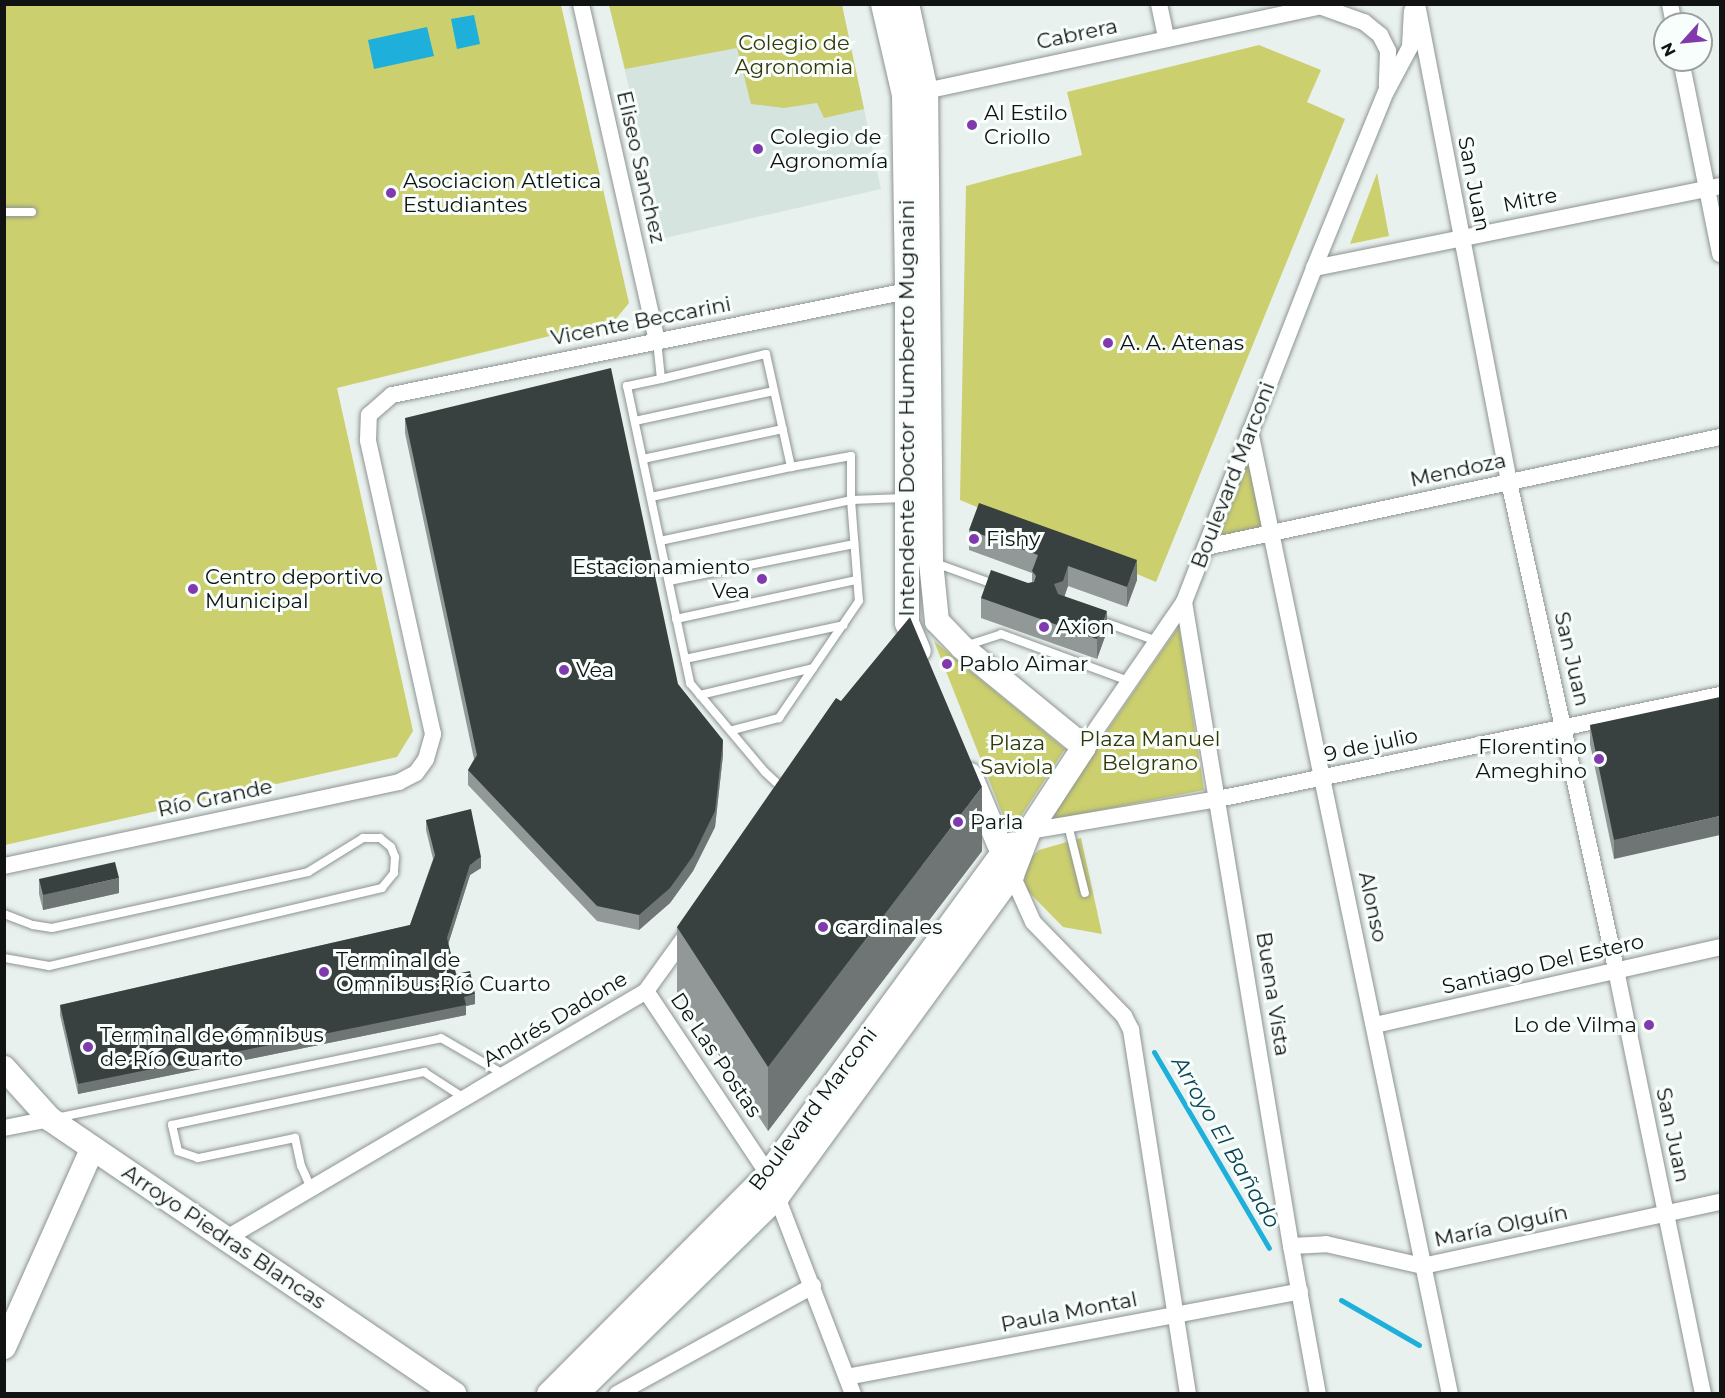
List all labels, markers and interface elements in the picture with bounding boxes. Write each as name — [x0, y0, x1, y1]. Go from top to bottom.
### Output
north arrow — [1653, 12, 1713, 72]
street label: Cabrera — [1034, 13, 1120, 55]
park label: Colegio de Agronomia — [735, 30, 853, 80]
text: N — [1657, 39, 1680, 60]
street label: Eliseo Sanchez — [611, 88, 671, 246]
place label: Al Estilo Criollo — [984, 100, 1067, 150]
marker: Al Estilo Criollo — [965, 118, 979, 132]
place label: Colegio de Agronomía — [770, 124, 888, 174]
street label: San Juan — [1452, 134, 1496, 234]
marker: Colegio de Agronomía — [751, 142, 765, 156]
place label: Asociacion Atletica Estudiantes — [403, 168, 601, 218]
street label: Mitre — [1501, 182, 1559, 218]
marker: Asociacion Atletica Estudiantes — [384, 186, 398, 200]
street label: Intendente Doctor Humberto Mugnaini — [894, 199, 920, 617]
street label: Vicente Beccarini — [549, 291, 733, 351]
place label: A. A. Atenas — [1120, 330, 1244, 356]
marker: A. A. Atenas — [1101, 336, 1115, 350]
street label: Boulevard Marconi — [1186, 378, 1280, 572]
street label: Mendoza — [1408, 448, 1508, 492]
place label: Fishy — [986, 526, 1040, 552]
marker: Fishy — [967, 532, 981, 546]
place label: Estacionamiento Vea — [572, 554, 750, 604]
place label: Centro deportivo Municipal — [205, 564, 383, 614]
marker: Estacionamiento Vea — [755, 572, 769, 586]
marker: Centro deportivo Municipal — [186, 582, 200, 596]
street label: San Juan — [1549, 609, 1595, 709]
place label: Axion — [1056, 614, 1115, 640]
marker: Axion — [1037, 620, 1051, 634]
place label: Pablo Aimar — [959, 651, 1089, 677]
place label: Vea — [576, 657, 614, 683]
marker: Pablo Aimar — [940, 657, 954, 671]
marker: Vea — [557, 663, 571, 677]
street label: 9 de julio — [1322, 723, 1420, 767]
park label: Plaza Manuel Belgrano — [1080, 726, 1220, 776]
park label: Plaza Saviola — [980, 730, 1054, 780]
place label: Florentino Ameghino — [1475, 734, 1587, 784]
marker: Florentino Ameghino — [1592, 752, 1606, 766]
street label: Río Grande — [155, 774, 275, 822]
place label: Parla — [970, 809, 1023, 835]
marker: Parla — [951, 815, 965, 829]
street label: Alonso — [1353, 869, 1393, 945]
place label: cardinales — [835, 914, 942, 940]
marker: cardinales — [816, 920, 830, 934]
street label: Santiago Del Estero — [1440, 928, 1646, 1000]
street label: Buena Vista — [1251, 930, 1295, 1058]
place label: Terminal de Omnibus Río Cuarto — [336, 947, 550, 997]
marker: Terminal de Omnibus Río Cuarto — [317, 965, 331, 979]
street label: Andrés Dadone — [478, 966, 632, 1072]
street label: De Las Postas — [665, 988, 767, 1122]
place label: Lo de Vilma — [1513, 1012, 1637, 1038]
marker: Lo de Vilma — [1642, 1018, 1656, 1032]
place label: Terminal de ómnibus de Río Cuarto — [100, 1022, 324, 1072]
street label: Boulevard Marconi — [743, 1022, 883, 1196]
marker: Terminal de ómnibus de Río Cuarto — [81, 1040, 95, 1054]
water label: Arroyo El Bañado — [1166, 1051, 1286, 1233]
street label: San Juan — [1651, 1085, 1695, 1185]
street label: Arroyo Piedras Blancas — [117, 1159, 331, 1315]
street label: María Olguín — [1432, 1200, 1570, 1252]
street label: Paula Montal — [999, 1286, 1139, 1338]

